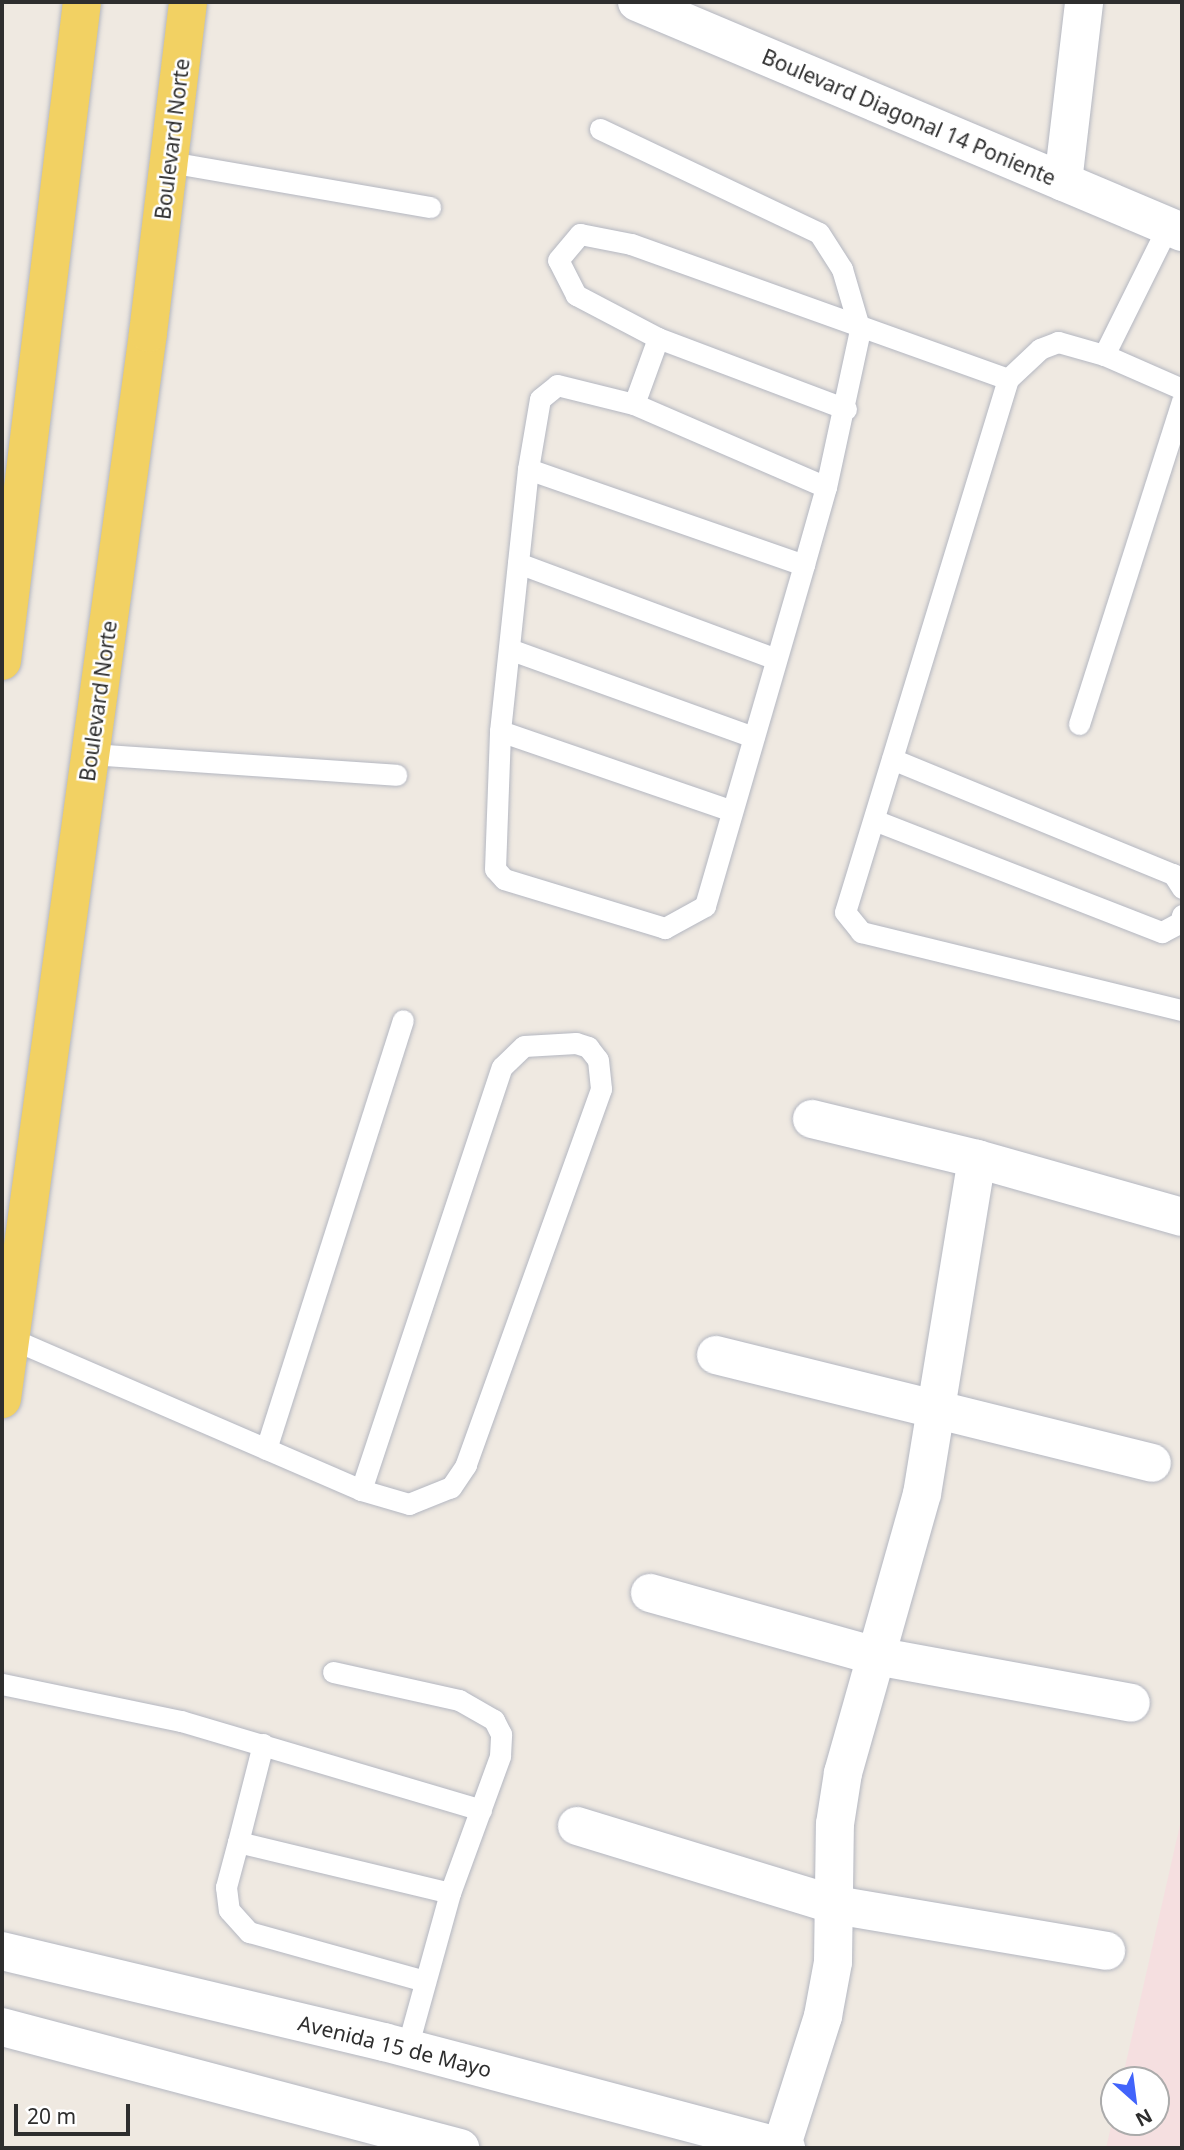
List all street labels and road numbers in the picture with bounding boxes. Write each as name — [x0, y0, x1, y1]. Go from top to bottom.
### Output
street label: Boulevard Diagonal 14 Poniente — [758, 44, 1060, 190]
street label: Boulevard Norte — [150, 57, 194, 221]
street label: Boulevard Norte — [74, 619, 122, 783]
street label: Avenida 15 de Mayo — [296, 2010, 494, 2082]

